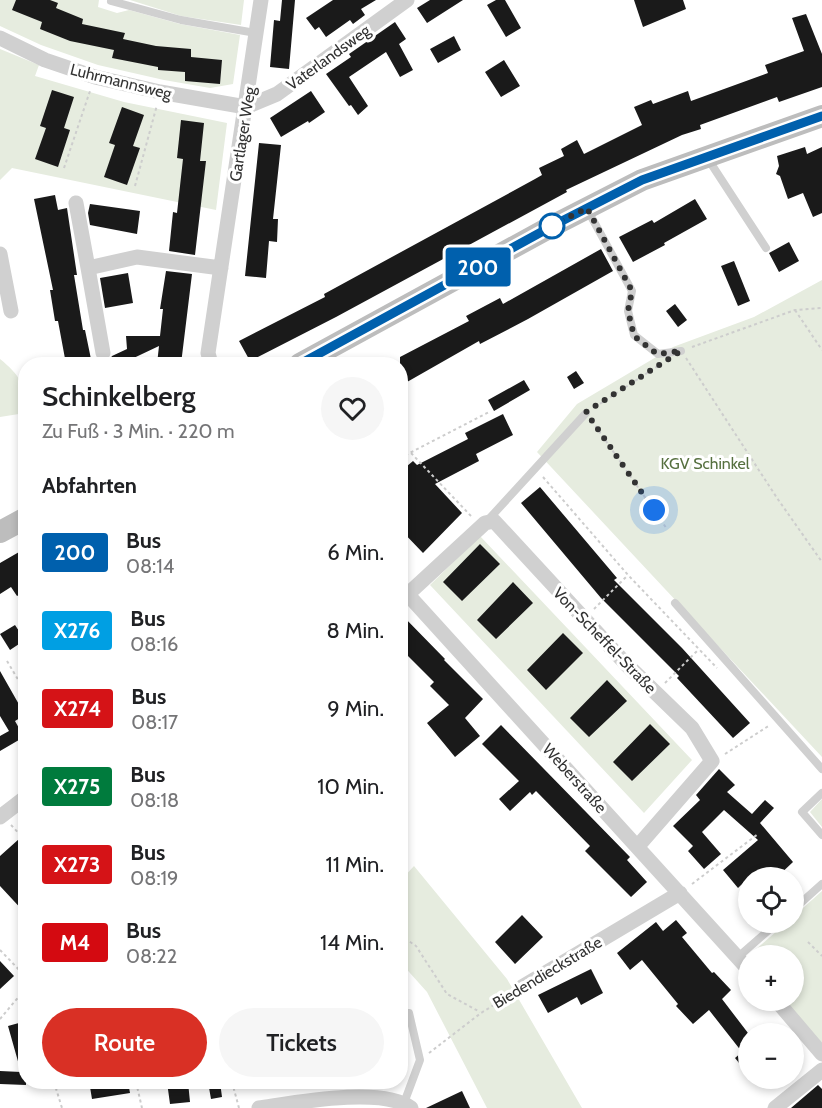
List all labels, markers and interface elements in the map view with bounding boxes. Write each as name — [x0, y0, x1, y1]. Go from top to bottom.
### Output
street label: Vaterlandsweg — [283, 20, 375, 94]
street label: Luhrmannsweg — [68, 60, 175, 104]
street label: Gartlager Weg — [226, 84, 260, 183]
unlabelled marker — [539, 213, 565, 239]
line badge: 200 — [444, 248, 512, 286]
text: 200 — [458, 255, 498, 280]
button: heart — [321, 377, 384, 440]
text: Schinkelberg — [42, 379, 196, 413]
text: Zu Fuß · 3 Min. · 220 m — [42, 419, 234, 443]
park label: KGV Schinkel — [660, 454, 750, 473]
text: Abfahrten — [42, 472, 137, 499]
your location — [639, 495, 669, 525]
text: Bus — [126, 527, 161, 554]
text: 6 Min. — [327, 539, 384, 566]
text: 200 — [55, 540, 95, 565]
text: 08:14 — [126, 554, 174, 578]
street label: Von-Scheffel-Straße — [549, 583, 660, 697]
text: Bus — [130, 605, 165, 632]
text: 8 Min. — [327, 617, 384, 644]
text: X276 — [54, 618, 100, 643]
text: 08:16 — [130, 632, 178, 656]
text: Bus — [131, 683, 166, 710]
text: 9 Min. — [327, 695, 384, 722]
text: X274 — [54, 696, 101, 721]
text: 08:17 — [131, 710, 178, 734]
street label: Weberstraße — [539, 740, 611, 817]
text: Bus — [130, 761, 165, 788]
text: 10 Min. — [317, 773, 384, 800]
text: X275 — [54, 774, 100, 799]
text: 08:18 — [130, 788, 179, 812]
text: Bus — [130, 839, 165, 866]
text: 11 Min. — [326, 851, 384, 878]
text: X273 — [54, 852, 100, 877]
text: 08:19 — [130, 866, 178, 890]
map controls — [738, 867, 804, 1089]
button: locate — [738, 867, 804, 933]
text: Bus — [126, 917, 161, 944]
text: 14 Min. — [320, 929, 384, 956]
text: M4 — [60, 930, 90, 955]
street label: Biedendieckstraße — [489, 932, 605, 1012]
text: 08:22 — [126, 944, 177, 968]
button: + — [738, 945, 804, 1011]
button: Route — [42, 1008, 207, 1077]
button: Tickets — [219, 1008, 384, 1077]
button: − — [738, 1023, 804, 1089]

